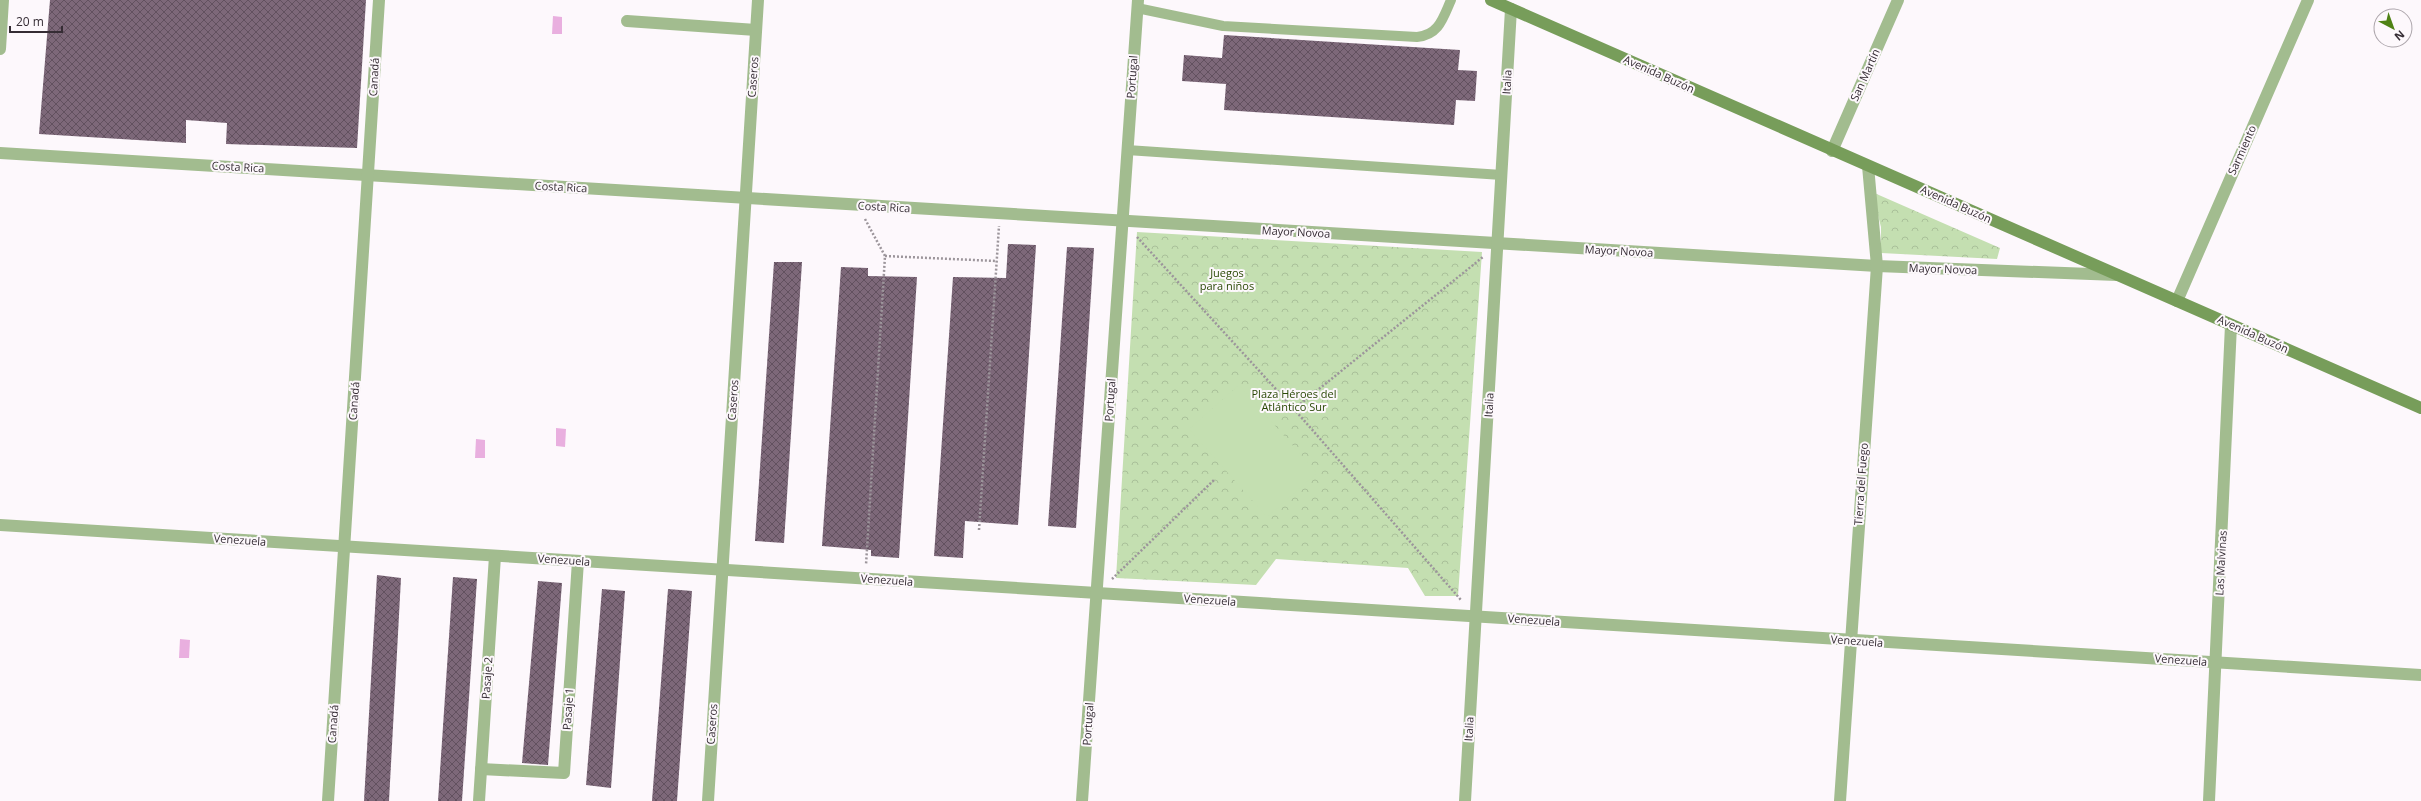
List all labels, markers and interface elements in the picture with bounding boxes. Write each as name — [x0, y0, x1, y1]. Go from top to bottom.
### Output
scale bar — [10, 8, 62, 34]
north arrow — [2373, 8, 2413, 48]
text: 20 m — [16, 13, 44, 30]
text: N — [2392, 27, 2408, 45]
street label: San Martín — [1846, 46, 1883, 103]
street label: Avenida Buzón — [1621, 51, 1697, 96]
street label: Portugal — [1123, 55, 1140, 99]
street label: Caseros — [744, 56, 761, 98]
street label: Canadá — [365, 57, 382, 97]
street label: Italia — [1498, 69, 1515, 95]
street label: Sarmiento — [2224, 122, 2259, 177]
street label: Costa Rica — [211, 158, 265, 175]
street label: Costa Rica — [534, 178, 588, 195]
street label: Avenida Buzón — [1918, 181, 1994, 226]
street label: Costa Rica — [857, 198, 911, 215]
street label: Mayor Novoa — [1261, 222, 1331, 241]
street label: Mayor Novoa — [1584, 241, 1654, 260]
street label: Mayor Novoa — [1908, 260, 1978, 277]
park label: Juegos para niños — [1200, 265, 1254, 293]
street label: Avenida Buzón — [2215, 311, 2291, 356]
street label: Portugal — [1101, 378, 1118, 422]
street label: Caseros — [724, 379, 741, 421]
street label: Canadá — [345, 381, 362, 421]
park label: Plaza Héroes del Atlántico Sur — [1252, 386, 1337, 414]
street label: Italia — [1480, 392, 1497, 418]
street label: Tierra del Fuego — [1850, 442, 1871, 526]
street label: Venezuela — [213, 530, 267, 549]
street label: Las Malvinas — [2211, 530, 2230, 596]
street label: Venezuela — [537, 550, 591, 569]
street label: Venezuela — [860, 570, 914, 589]
street label: Venezuela — [1183, 590, 1237, 609]
street label: Venezuela — [1507, 610, 1561, 629]
street label: Venezuela — [1830, 631, 1884, 650]
street label: Venezuela — [2154, 650, 2208, 669]
street label: Pasaje 2 — [478, 656, 495, 700]
street label: Pasaje 1 — [559, 687, 576, 731]
street label: Portugal — [1079, 702, 1096, 746]
street label: Caseros — [703, 703, 720, 745]
street label: Canadá — [324, 704, 341, 744]
street label: Italia — [1460, 716, 1477, 742]

